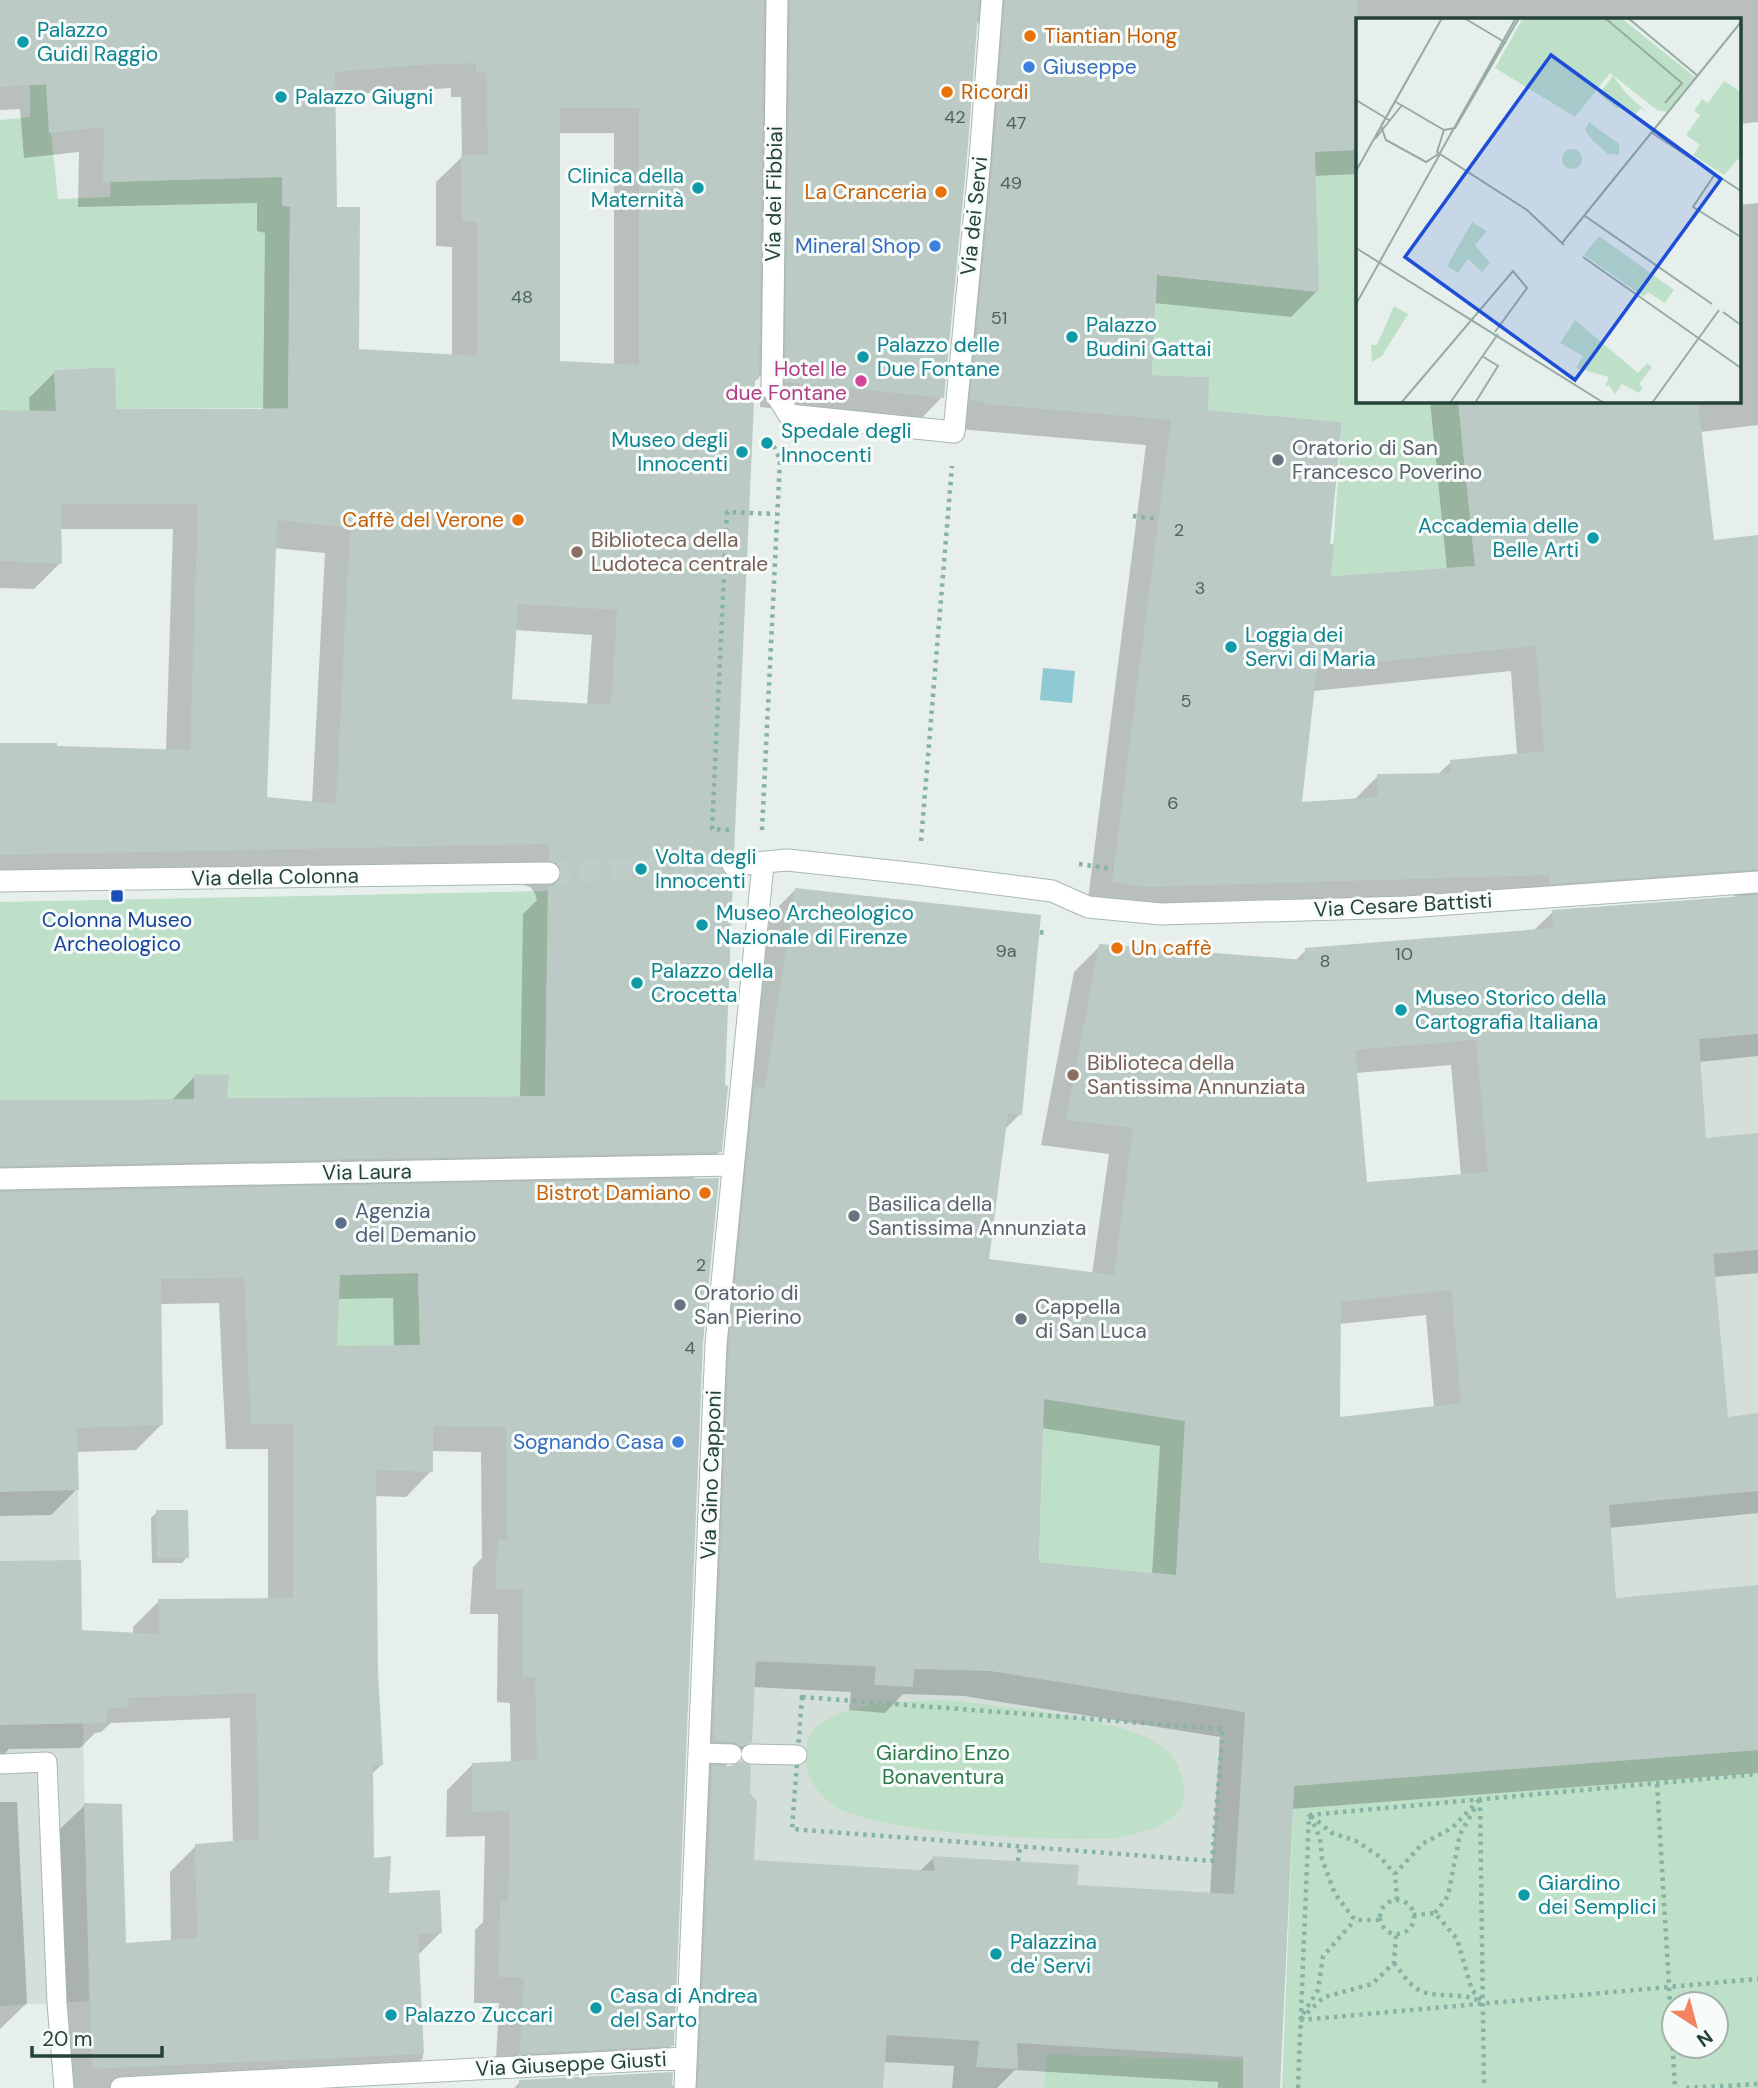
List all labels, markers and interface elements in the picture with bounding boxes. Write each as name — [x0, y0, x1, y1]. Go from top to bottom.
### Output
place label: Palazzo Guidi Raggio — [37, 16, 158, 68]
inset map — [1356, 18, 1740, 402]
place label: Tiantian Hong — [1044, 22, 1177, 50]
marker: Tiantian Hong — [1022, 28, 1038, 44]
marker: Palazzo Guidi Raggio — [15, 34, 31, 50]
place label: Giuseppe — [1043, 53, 1137, 81]
marker: Giuseppe — [1021, 59, 1037, 75]
place label: Ricordi — [961, 78, 1029, 106]
place label: Palazzo Giugni — [295, 83, 433, 111]
marker: Ricordi — [939, 84, 955, 100]
marker: Palazzo Giugni — [273, 89, 289, 105]
house number: 42 — [944, 105, 966, 129]
house number: 47 — [1006, 111, 1026, 135]
street label: Via dei Fibbiai — [759, 126, 789, 262]
street label: Via dei Servi — [954, 155, 994, 277]
place label: Clinica della Maternità — [567, 162, 684, 214]
house number: 49 — [1000, 171, 1022, 195]
place label: La Cranceria — [804, 178, 927, 206]
marker: Clinica della Maternità — [690, 180, 706, 196]
marker: La Cranceria — [933, 184, 949, 200]
place label: Mineral Shop — [795, 232, 921, 260]
marker: Mineral Shop — [927, 238, 943, 254]
house number: 48 — [511, 285, 533, 309]
house number: 51 — [991, 306, 1007, 330]
place label: Palazzo Budini Gattai — [1086, 311, 1212, 363]
marker: Palazzo Budini Gattai — [1064, 329, 1080, 345]
place label: Palazzo delle Due Fontane — [877, 331, 1000, 383]
marker: Palazzo delle Due Fontane — [855, 349, 871, 365]
place label: Hotel le due Fontane — [725, 355, 847, 407]
marker: Hotel le due Fontane — [853, 373, 869, 389]
place label: Spedale degli Innocenti — [781, 417, 912, 469]
place label: Museo degli Innocenti — [611, 426, 728, 478]
place label: Oratorio di San Francesco Poverino — [1292, 434, 1482, 486]
marker: Spedale degli Innocenti — [759, 435, 775, 451]
marker: Museo degli Innocenti — [734, 444, 750, 460]
marker: Oratorio di San Francesco Poverino — [1270, 452, 1286, 468]
place label: Caffè del Verone — [342, 506, 504, 534]
marker: Caffè del Verone — [510, 512, 526, 528]
place label: Accademia delle Belle Arti — [1418, 512, 1579, 564]
house number: 2 — [1174, 518, 1184, 542]
place label: Biblioteca della Ludoteca centrale — [591, 526, 768, 578]
marker: Accademia delle Belle Arti — [1585, 530, 1601, 546]
marker: Biblioteca della Ludoteca centrale — [569, 544, 585, 560]
house number: 3 — [1195, 576, 1205, 600]
place label: Loggia dei Servi di Maria — [1245, 621, 1376, 673]
marker: Loggia dei Servi di Maria — [1223, 639, 1239, 655]
house number: 5 — [1181, 689, 1191, 713]
house number: 6 — [1167, 791, 1179, 815]
place label: Volta degli Innocenti — [655, 843, 757, 895]
marker: Volta degli Innocenti — [633, 861, 649, 877]
street label: Via della Colonna — [191, 862, 359, 892]
street label: Via Cesare Battisti — [1313, 886, 1493, 924]
marker: Colonna Museo Archeologico — [109, 888, 125, 904]
place label: Museo Archeologico Nazionale di Firenze — [716, 899, 914, 951]
place label: Colonna Museo Archeologico — [42, 906, 192, 958]
marker: Museo Archeologico Nazionale di Firenze — [694, 917, 710, 933]
place label: Un caffè — [1131, 934, 1212, 962]
house number: 9a — [995, 939, 1017, 963]
marker: Un caffè — [1109, 940, 1125, 956]
house number: 10 — [1395, 942, 1413, 966]
house number: 8 — [1320, 949, 1330, 973]
place label: Palazzo della Crocetta — [651, 957, 773, 1009]
marker: Palazzo della Crocetta — [629, 975, 645, 991]
place label: Museo Storico della Cartografia Italiana — [1415, 984, 1607, 1036]
marker: Museo Storico della Cartografia Italiana — [1393, 1002, 1409, 1018]
place label: Biblioteca della Santissima Annunziata — [1087, 1049, 1305, 1101]
marker: Biblioteca della Santissima Annunziata — [1065, 1067, 1081, 1083]
street label: Via Laura — [322, 1157, 412, 1187]
place label: Bistrot Damiano — [536, 1179, 691, 1207]
marker: Bistrot Damiano — [697, 1185, 713, 1201]
place label: Basilica della Santissima Annunziata — [868, 1190, 1086, 1242]
place label: Agenzia del Demanio — [355, 1197, 476, 1249]
marker: Basilica della Santissima Annunziata — [846, 1208, 862, 1224]
marker: Agenzia del Demanio — [333, 1215, 349, 1231]
house number: 2 — [696, 1253, 706, 1277]
place label: Oratorio di San Pierino — [694, 1279, 802, 1331]
place label: Cappella di San Luca — [1035, 1293, 1147, 1345]
marker: Oratorio di San Pierino — [672, 1297, 688, 1313]
marker: Cappella di San Luca — [1013, 1311, 1029, 1327]
house number: 4 — [685, 1336, 696, 1360]
street label: Via Gino Capponi — [694, 1390, 728, 1560]
place label: Sognando Casa — [513, 1428, 664, 1456]
marker: Sognando Casa — [670, 1434, 686, 1450]
park label: Giardino Enzo Bonaventura — [876, 1739, 1010, 1791]
place label: Giardino dei Semplici — [1538, 1869, 1656, 1921]
marker: Giardino dei Semplici — [1516, 1887, 1532, 1903]
place label: Palazzina de' Servi — [1010, 1928, 1097, 1980]
marker: Palazzina de' Servi — [988, 1946, 1004, 1962]
place label: Casa di Andrea del Sarto — [610, 1982, 758, 2034]
north arrow — [1660, 1990, 1730, 2060]
marker: Casa di Andrea del Sarto — [588, 2000, 604, 2016]
place label: Palazzo Zuccari — [405, 2001, 553, 2029]
marker: Palazzo Zuccari — [383, 2007, 399, 2023]
scale bar — [32, 2014, 161, 2058]
text: N — [1692, 2024, 1718, 2053]
text: 20 m — [42, 2025, 93, 2053]
street label: Via Giuseppe Giusti — [475, 2045, 667, 2083]

